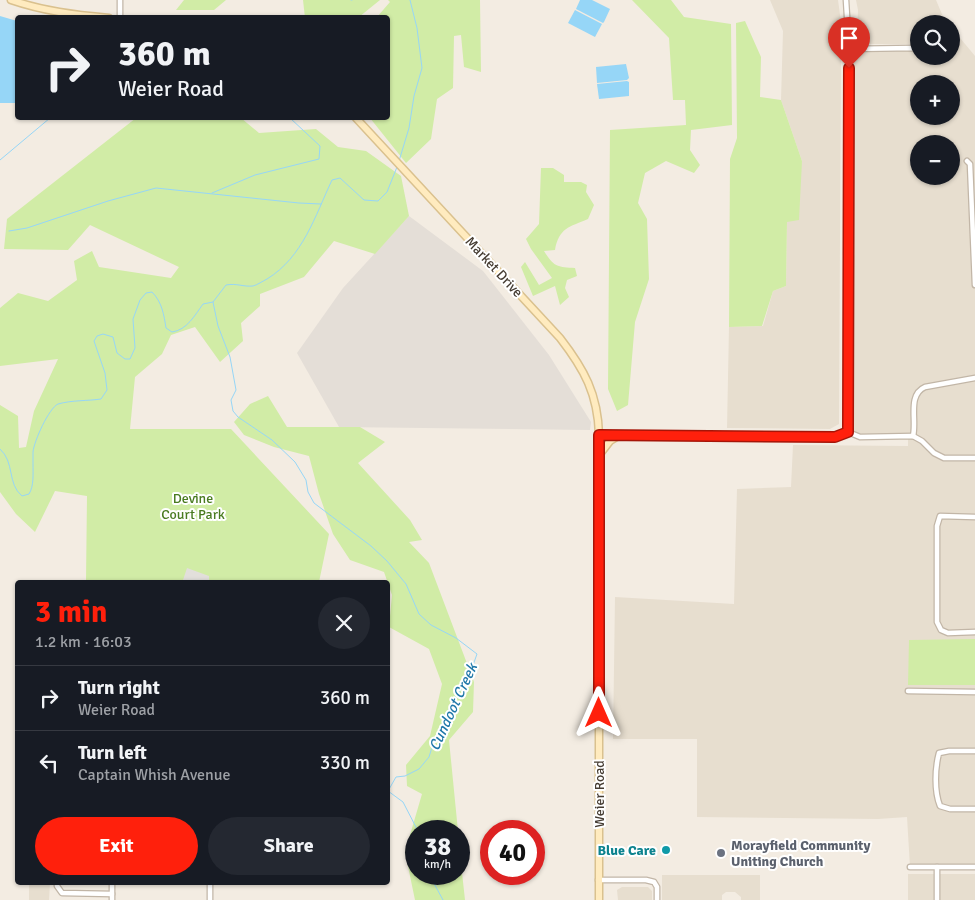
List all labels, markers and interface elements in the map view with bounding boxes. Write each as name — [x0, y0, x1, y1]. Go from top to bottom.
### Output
map controls — [910, 15, 960, 185]
button: search — [910, 15, 960, 65]
pin — [828, 17, 870, 68]
icon: arrive — [835, 24, 863, 52]
text: 360 m — [118, 32, 211, 75]
icon: right — [35, 35, 100, 100]
text: Weier Road — [118, 75, 224, 102]
button: + — [910, 75, 960, 125]
button: − — [910, 135, 960, 185]
street label: Market Drive — [462, 233, 526, 301]
park label: Devine Court Park — [161, 490, 225, 523]
text: 3 min — [35, 594, 107, 631]
button: close — [318, 597, 370, 649]
text: 1.2 km · 16:03 — [35, 632, 132, 652]
water label: Cundoot Creek — [425, 659, 482, 753]
text: Turn right — [78, 676, 160, 700]
icon: right — [35, 684, 63, 712]
text: 360 m — [320, 686, 370, 710]
position arrow — [572, 686, 624, 738]
text: Weier Road — [78, 700, 155, 720]
text: Turn left — [78, 741, 147, 765]
icon: left — [35, 749, 63, 777]
text: 330 m — [320, 751, 370, 775]
street label: Weier Road — [591, 760, 608, 828]
text: Captain Whish Avenue — [78, 765, 230, 785]
button: Exit — [35, 817, 198, 875]
button: Share — [208, 817, 370, 875]
speed limit sign: 40 — [480, 820, 545, 885]
text: 38 — [424, 831, 451, 862]
place label: Morayfield Community Uniting Church — [731, 837, 870, 870]
place label: Blue Care — [598, 842, 656, 859]
marker: Blue Care — [660, 844, 672, 856]
marker: Morayfield Community Uniting Church — [715, 847, 727, 859]
text: km/h — [424, 857, 451, 872]

